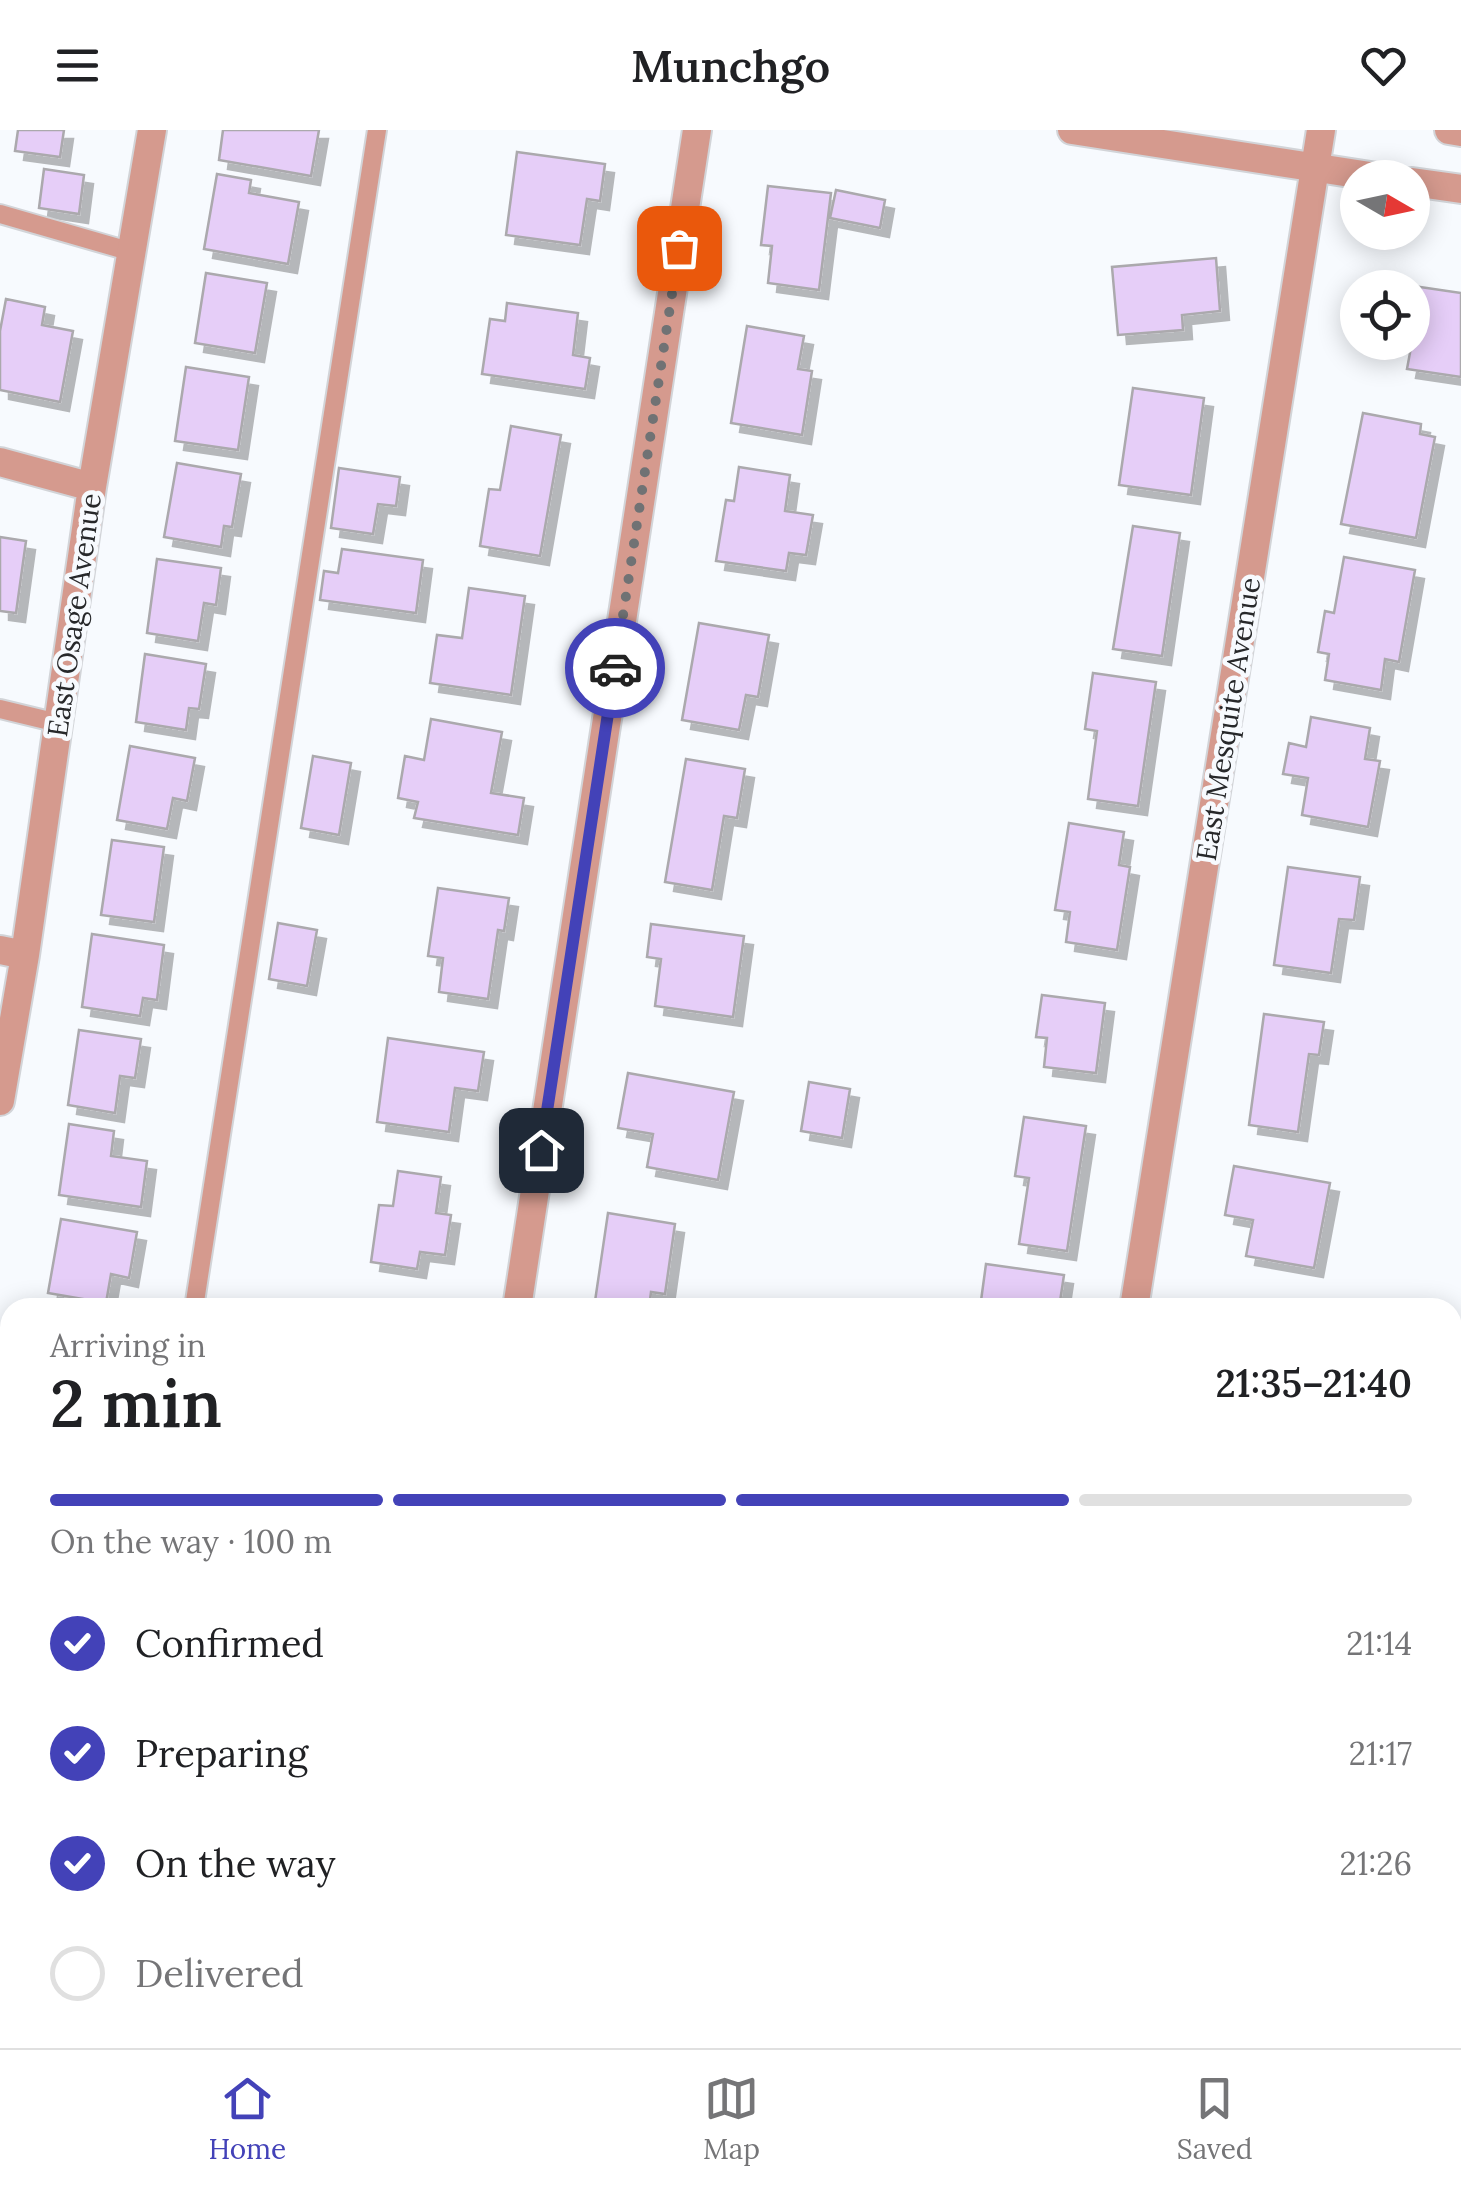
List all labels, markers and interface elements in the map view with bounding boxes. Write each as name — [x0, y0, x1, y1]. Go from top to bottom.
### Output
text: Munchgo — [631, 37, 830, 94]
icon: menu — [50, 38, 105, 93]
icon: heart — [1356, 38, 1411, 93]
north arrow — [1340, 160, 1430, 250]
map controls — [1340, 160, 1430, 360]
pin — [637, 206, 722, 291]
icon: bag — [652, 221, 707, 276]
button: locate — [1340, 270, 1430, 360]
street label: East Osage Avenue — [39, 491, 109, 739]
street label: East Mesquite Avenue — [1188, 575, 1268, 863]
courier — [565, 618, 665, 718]
icon: car — [588, 641, 643, 696]
pin — [499, 1108, 584, 1193]
icon: home — [514, 1123, 569, 1178]
text: Arriving in — [50, 1325, 206, 1366]
text: 21:35–21:40 — [1216, 1359, 1412, 1407]
text: 2 min — [50, 1362, 222, 1445]
text: On the way · 100 m — [50, 1521, 332, 1562]
icon: check — [50, 1616, 105, 1671]
text: Confirmed — [135, 1619, 324, 1667]
text: 21:14 — [1346, 1623, 1412, 1664]
icon: check — [50, 1726, 105, 1781]
text: Preparing — [135, 1729, 308, 1777]
text: 21:17 — [1349, 1733, 1412, 1774]
icon: check — [50, 1836, 105, 1891]
text: On the way — [135, 1839, 336, 1887]
text: 21:26 — [1339, 1843, 1412, 1884]
text: Delivered — [135, 1949, 304, 1997]
tab: Home — [208, 2071, 286, 2167]
tab: Map — [703, 2071, 760, 2167]
tab: Saved — [1177, 2071, 1253, 2167]

